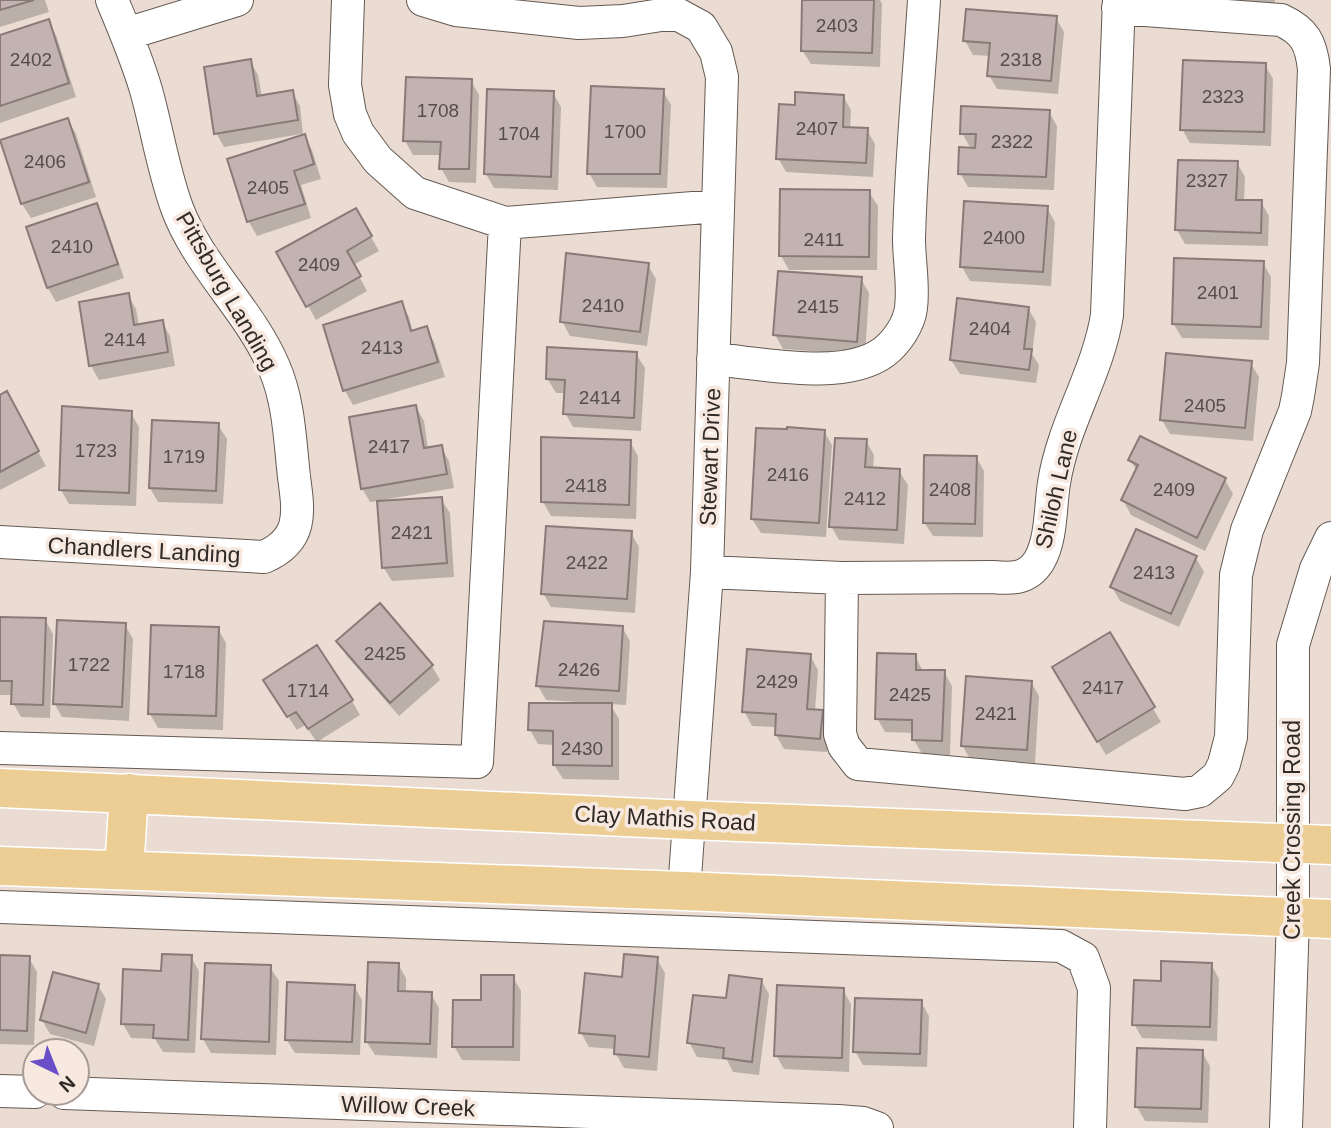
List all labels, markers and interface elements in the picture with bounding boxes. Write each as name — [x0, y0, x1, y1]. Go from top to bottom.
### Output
house number: 2403 — [816, 15, 858, 36]
house number: 2402 — [10, 49, 52, 70]
house number: 2318 — [1000, 49, 1042, 70]
house number: 2323 — [1202, 86, 1244, 107]
house number: 1708 — [417, 100, 459, 121]
house number: 2407 — [796, 118, 838, 139]
house number: 1700 — [604, 121, 646, 142]
house number: 1704 — [498, 123, 541, 144]
house number: 2322 — [991, 131, 1033, 152]
house number: 2406 — [24, 151, 66, 172]
house number: 2327 — [1186, 170, 1228, 191]
house number: 2405 — [247, 177, 289, 198]
street label: Pittsburg Landing — [171, 207, 283, 375]
house number: 2400 — [983, 227, 1025, 248]
house number: 2411 — [804, 229, 844, 250]
house number: 2410 — [51, 236, 93, 257]
house number: 2409 — [298, 254, 340, 275]
house number: 2401 — [1197, 282, 1239, 303]
house number: 2410 — [582, 295, 624, 316]
house number: 2415 — [797, 296, 839, 317]
house number: 2404 — [969, 318, 1012, 339]
house number: 2414 — [104, 329, 147, 350]
house number: 2413 — [361, 337, 403, 358]
house number: 2414 — [579, 387, 622, 408]
street label: Stewart Drive — [695, 388, 725, 526]
house number: 2405 — [1184, 395, 1226, 416]
street label: Shiloh Lane — [1030, 427, 1082, 551]
house number: 2417 — [368, 436, 410, 457]
house number: 1723 — [75, 440, 117, 461]
house number: 1719 — [163, 446, 205, 467]
house number: 2416 — [767, 464, 809, 485]
house number: 2418 — [565, 475, 607, 496]
house number: 2408 — [929, 479, 971, 500]
house number: 2409 — [1153, 479, 1195, 500]
house number: 2412 — [844, 488, 886, 509]
house number: 2421 — [391, 522, 433, 543]
street label: Chandlers Landing — [47, 532, 241, 568]
house number: 2422 — [566, 552, 608, 573]
house number: 2413 — [1133, 562, 1175, 583]
house number: 2425 — [364, 643, 406, 664]
house number: 1722 — [68, 654, 110, 675]
house number: 2426 — [558, 659, 600, 680]
house number: 1718 — [163, 661, 205, 682]
house number: 2429 — [756, 671, 798, 692]
house number: 2417 — [1082, 677, 1124, 698]
house number: 1714 — [287, 680, 330, 701]
house number: 2425 — [889, 684, 931, 705]
house number: 2421 — [975, 703, 1017, 724]
street label: Creek Crossing Road — [1279, 720, 1305, 940]
house number: 2430 — [561, 738, 603, 759]
street label: Clay Mathis Road — [574, 800, 756, 836]
north arrow — [21, 1037, 91, 1107]
text: N — [55, 1072, 79, 1096]
street label: Willow Creek — [340, 1091, 476, 1121]

